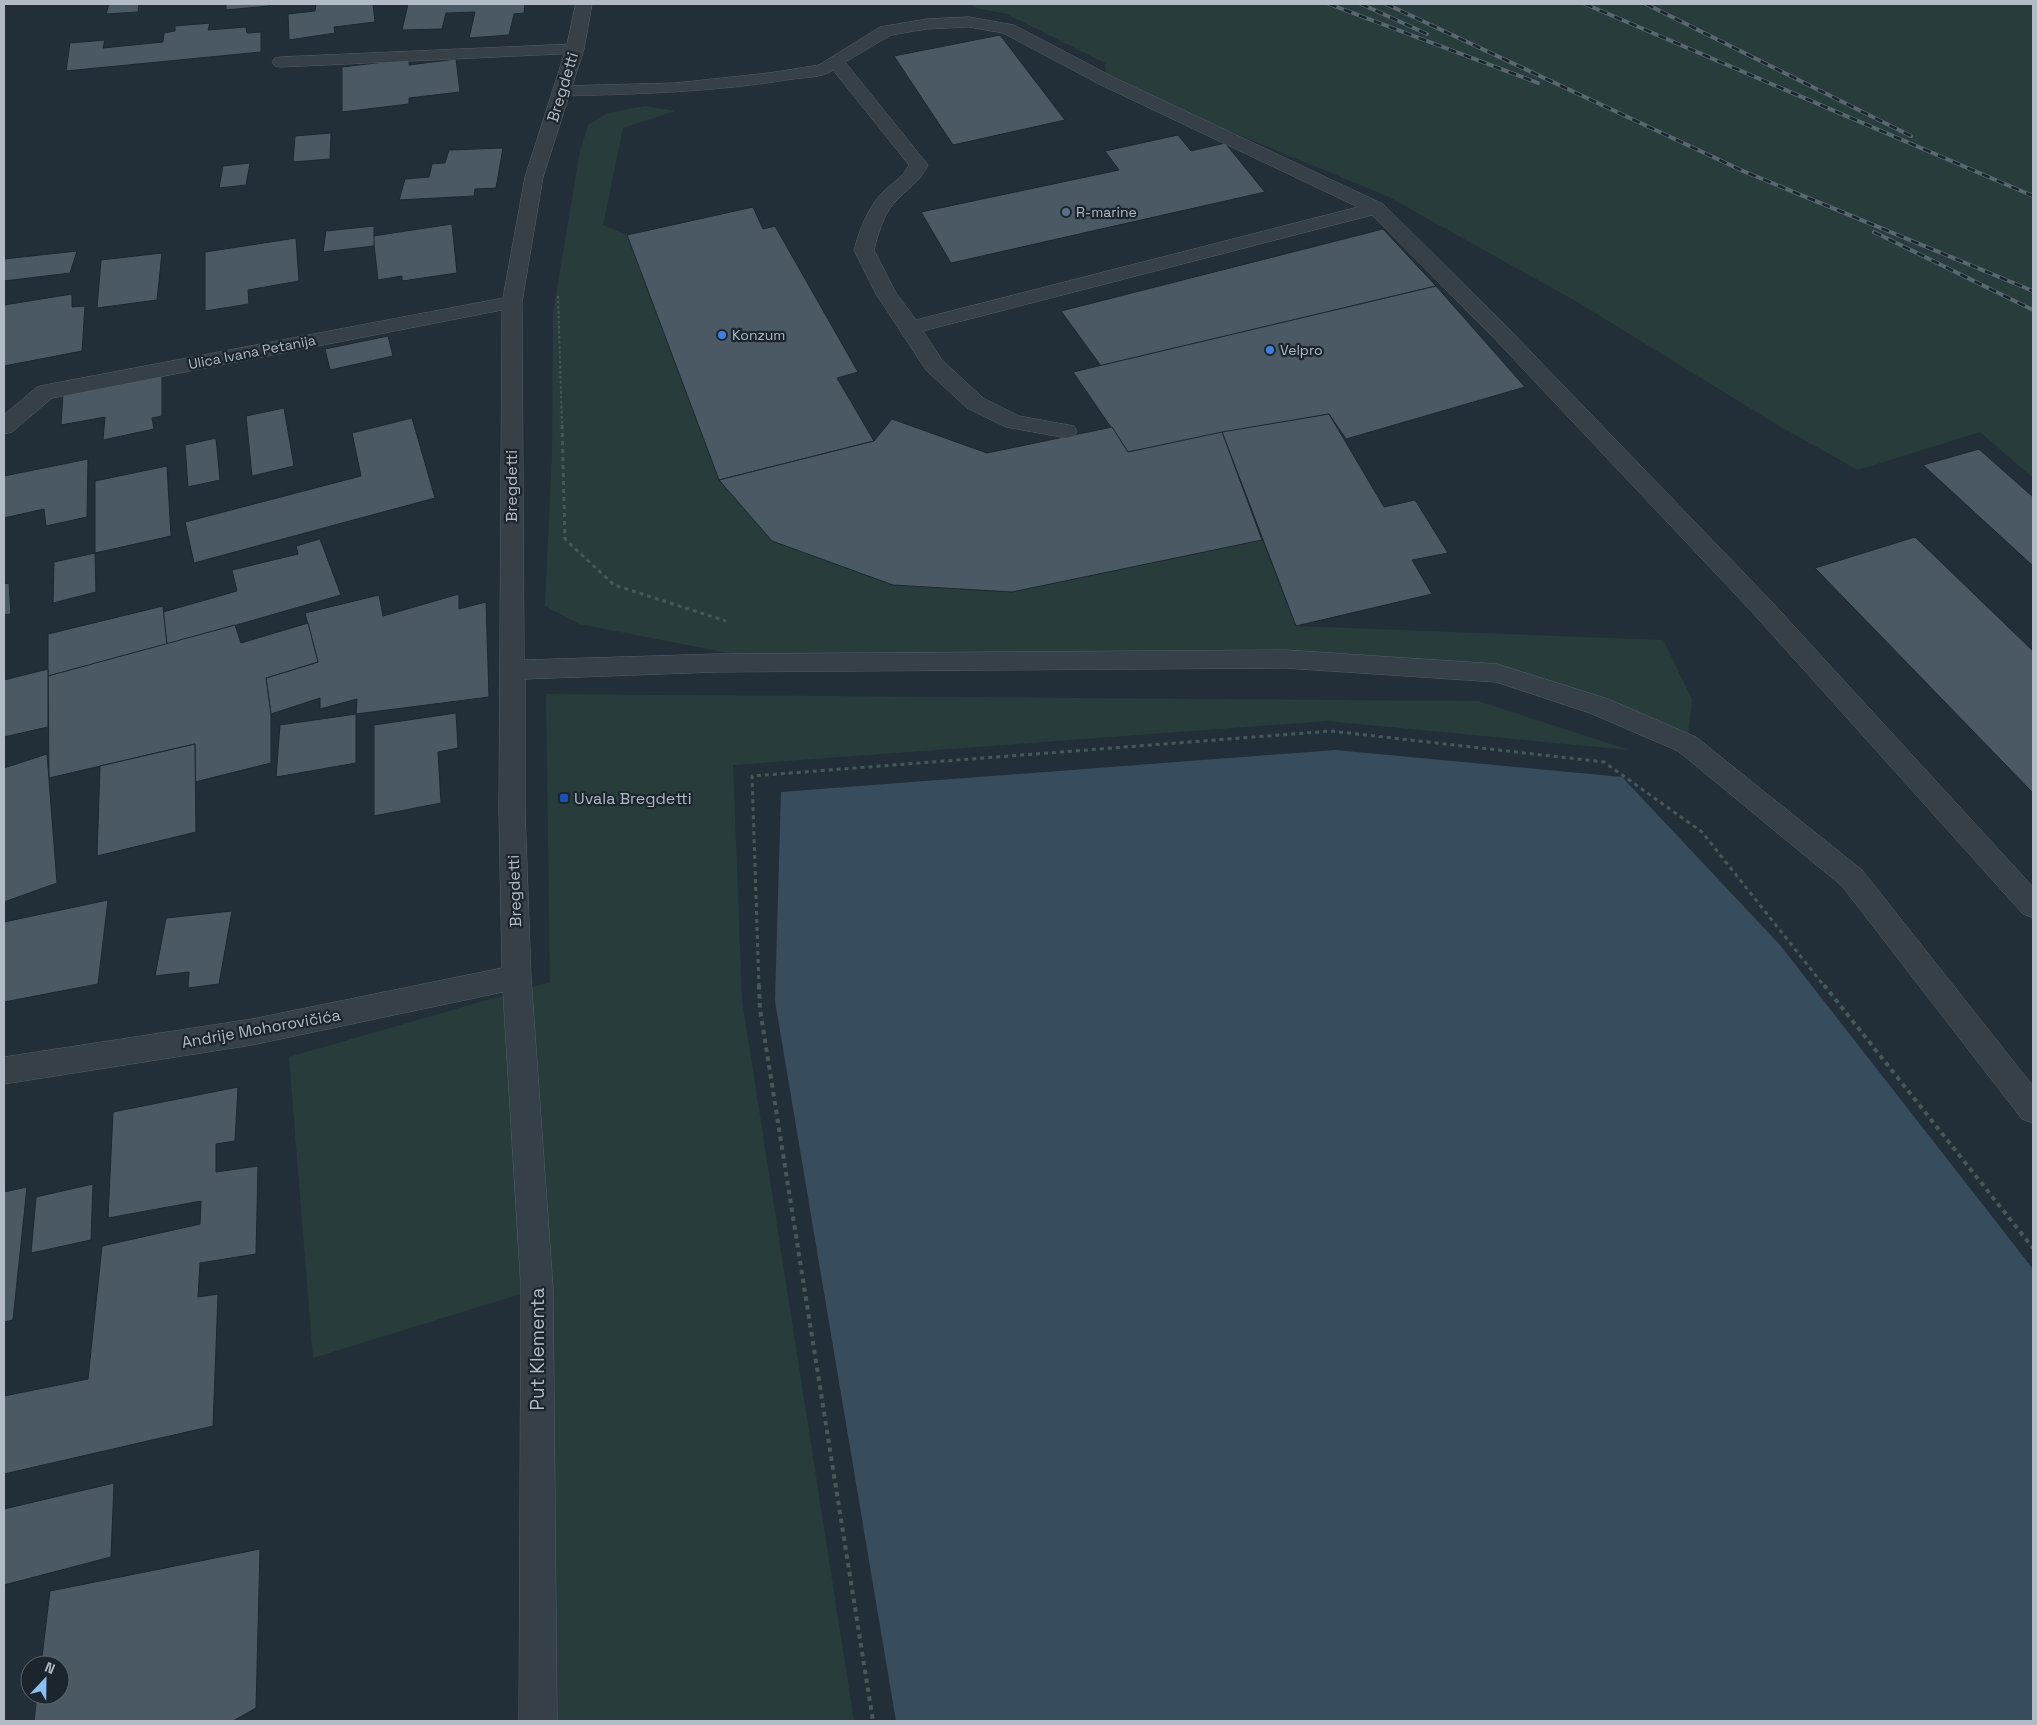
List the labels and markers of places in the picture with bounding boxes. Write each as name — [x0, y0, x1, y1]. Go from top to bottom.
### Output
place label: R-marine — [1076, 203, 1137, 221]
marker: R-marine — [1060, 206, 1072, 218]
place label: Konzum — [732, 326, 785, 344]
marker: Konzum — [716, 329, 728, 341]
place label: Velpro — [1280, 341, 1323, 359]
marker: Velpro — [1264, 344, 1276, 356]
place label: Uvala Bregdetti — [574, 788, 692, 809]
marker: Uvala Bregdetti — [558, 792, 570, 804]

